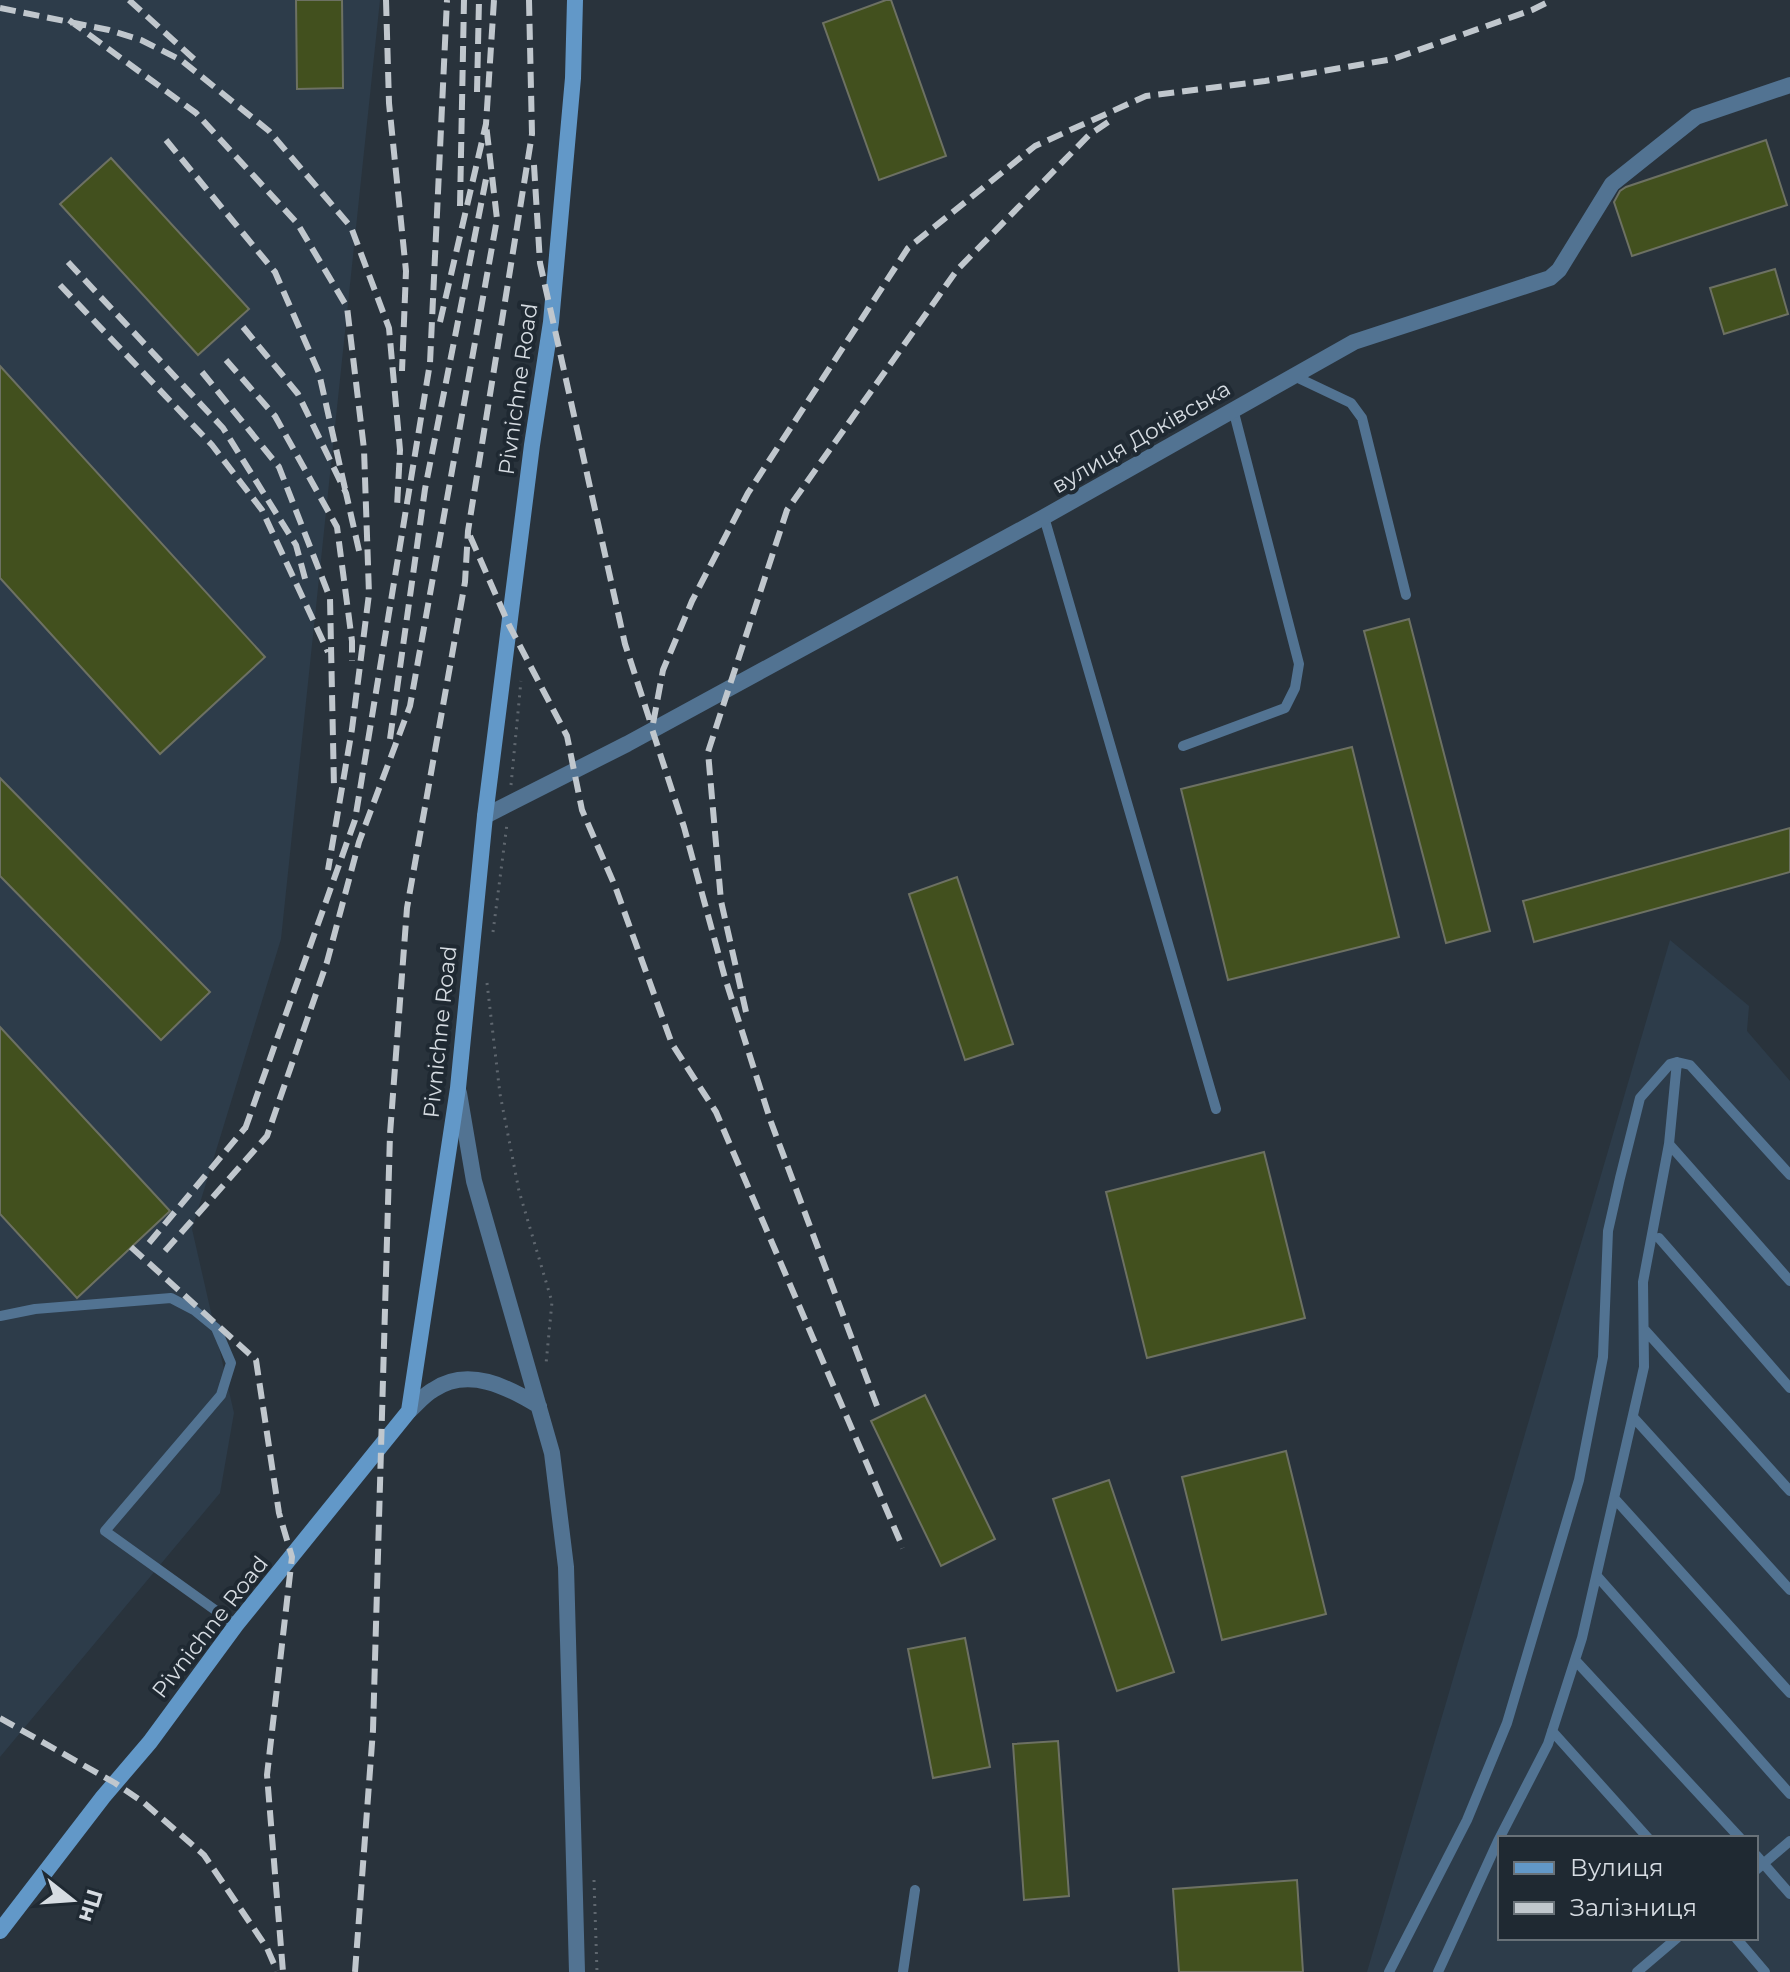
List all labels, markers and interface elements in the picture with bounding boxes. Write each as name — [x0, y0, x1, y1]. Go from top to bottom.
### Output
street label: Pivnichne Road — [493, 301, 543, 477]
street label: вулиця Доківська — [1047, 375, 1235, 499]
street label: Pivnichne Road — [418, 945, 462, 1119]
street label: Pivnichne Road — [146, 1551, 274, 1703]
legend — [1498, 1836, 1758, 1940]
text: Вулиця — [1570, 1853, 1663, 1882]
north arrow — [32, 1860, 112, 1940]
text: Пн — [73, 1886, 108, 1925]
text: Залізниця — [1570, 1893, 1697, 1922]

